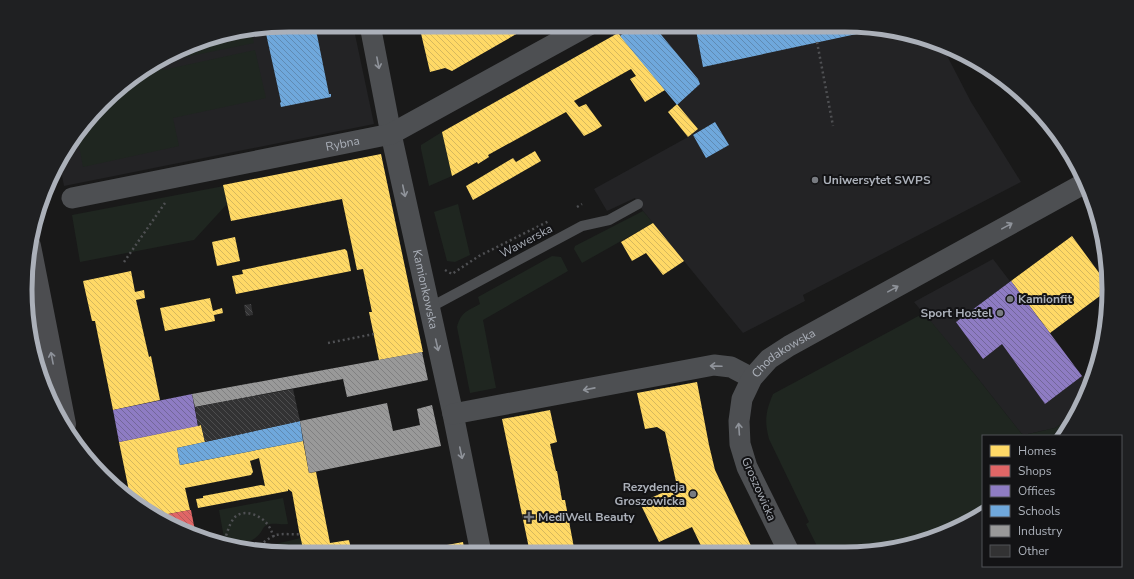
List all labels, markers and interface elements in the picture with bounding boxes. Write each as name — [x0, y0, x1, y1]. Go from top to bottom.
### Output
one-way arrow — [374, 56, 382, 69]
street label: Rybna — [324, 132, 361, 155]
place label: Uniwersytet SWPS — [823, 172, 931, 188]
marker: Uniwersytet SWPS — [810, 175, 820, 185]
one-way arrow — [400, 184, 408, 197]
street label: Wawerska — [497, 220, 555, 262]
one-way arrow — [1001, 221, 1013, 229]
street label: Kamionkowska — [409, 248, 442, 331]
one-way arrow — [887, 284, 899, 292]
place label: Kamionfit — [1018, 291, 1072, 307]
marker: Kamionfit — [1005, 294, 1015, 304]
place label: Sport Hostel — [921, 305, 992, 321]
marker: Sport Hostel — [995, 308, 1005, 318]
street label: Chodakowska — [748, 325, 818, 381]
one-way arrow — [434, 338, 442, 351]
one-way arrow — [48, 352, 56, 365]
one-way arrow — [710, 362, 723, 369]
one-way arrow — [583, 386, 596, 394]
one-way arrow — [736, 422, 743, 435]
legend — [982, 435, 1122, 567]
text: Homes — [1018, 443, 1056, 459]
one-way arrow — [457, 446, 465, 459]
street label: Groszowicka — [738, 455, 780, 523]
text: Shops — [1018, 463, 1052, 479]
place label: Rezydencja Groszowicka — [615, 479, 685, 509]
text: Offices — [1018, 483, 1056, 499]
marker: Rezydencja Groszowicka — [688, 489, 698, 499]
text: Schools — [1018, 503, 1061, 519]
place label: MediWell Beauty — [538, 509, 635, 525]
marker: MediWell Beauty — [523, 511, 535, 523]
text: Industry — [1018, 523, 1063, 539]
text: Other — [1018, 543, 1050, 559]

